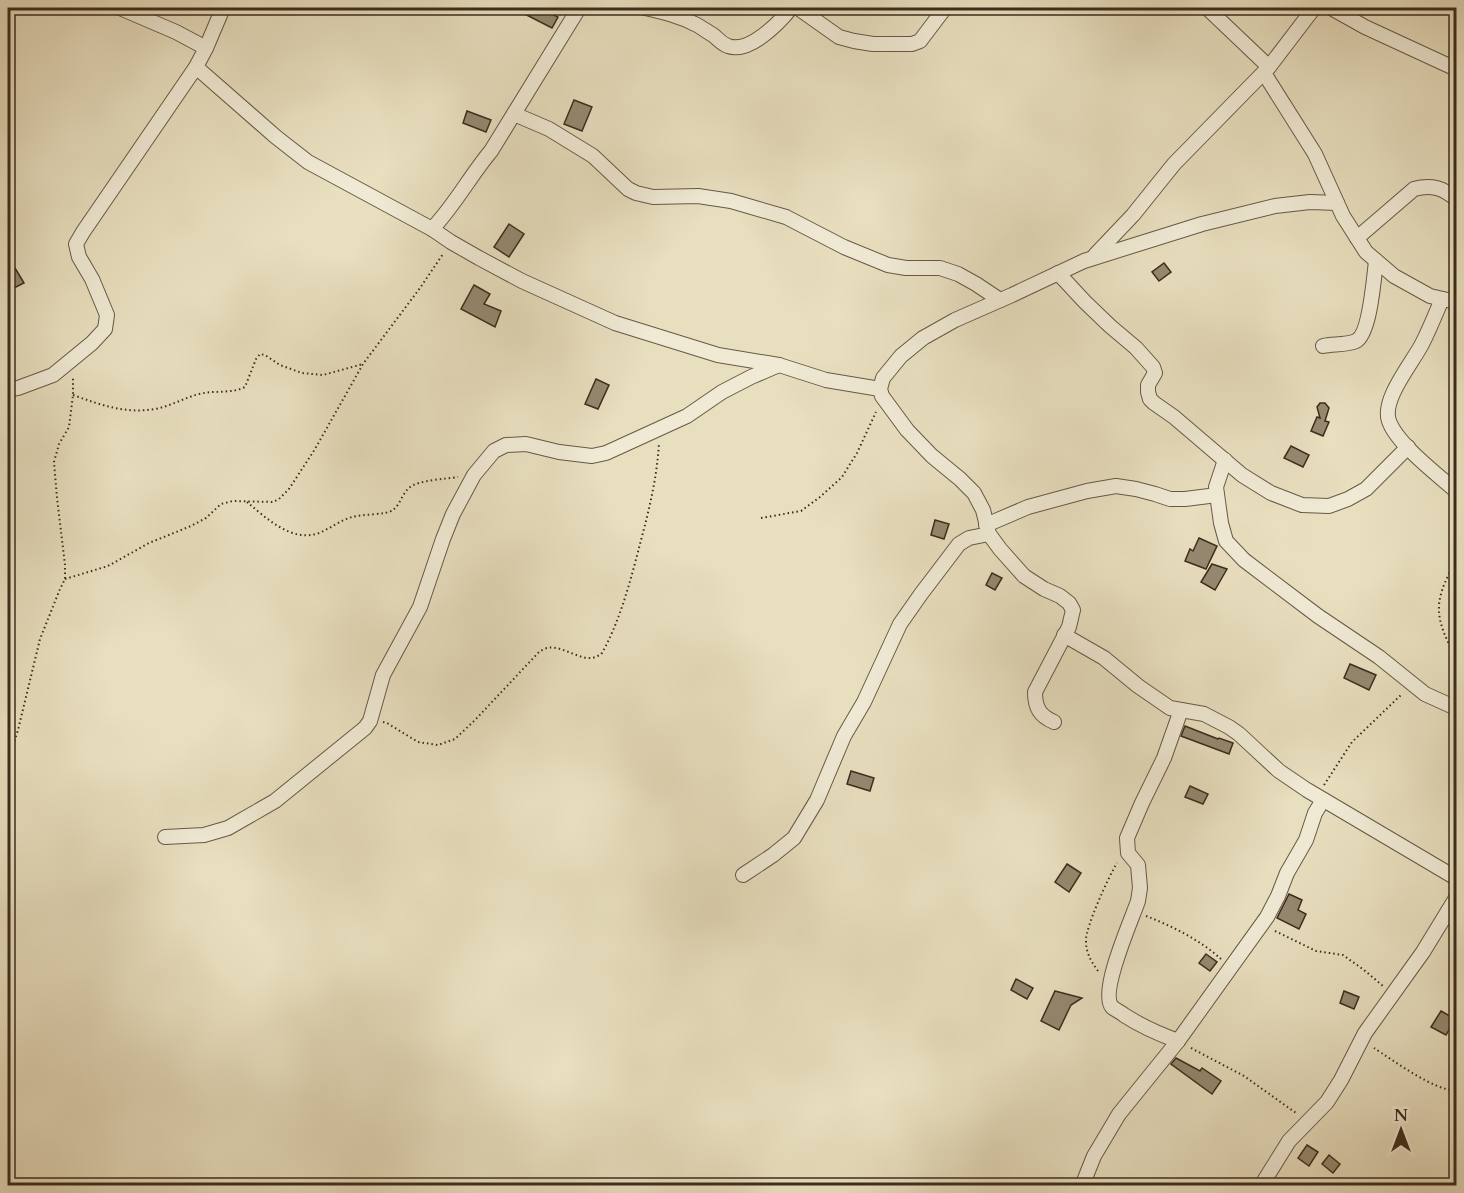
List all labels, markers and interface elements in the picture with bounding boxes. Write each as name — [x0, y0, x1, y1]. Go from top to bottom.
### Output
north arrow — [1371, 1100, 1431, 1160]
text: N — [1394, 1105, 1408, 1127]

